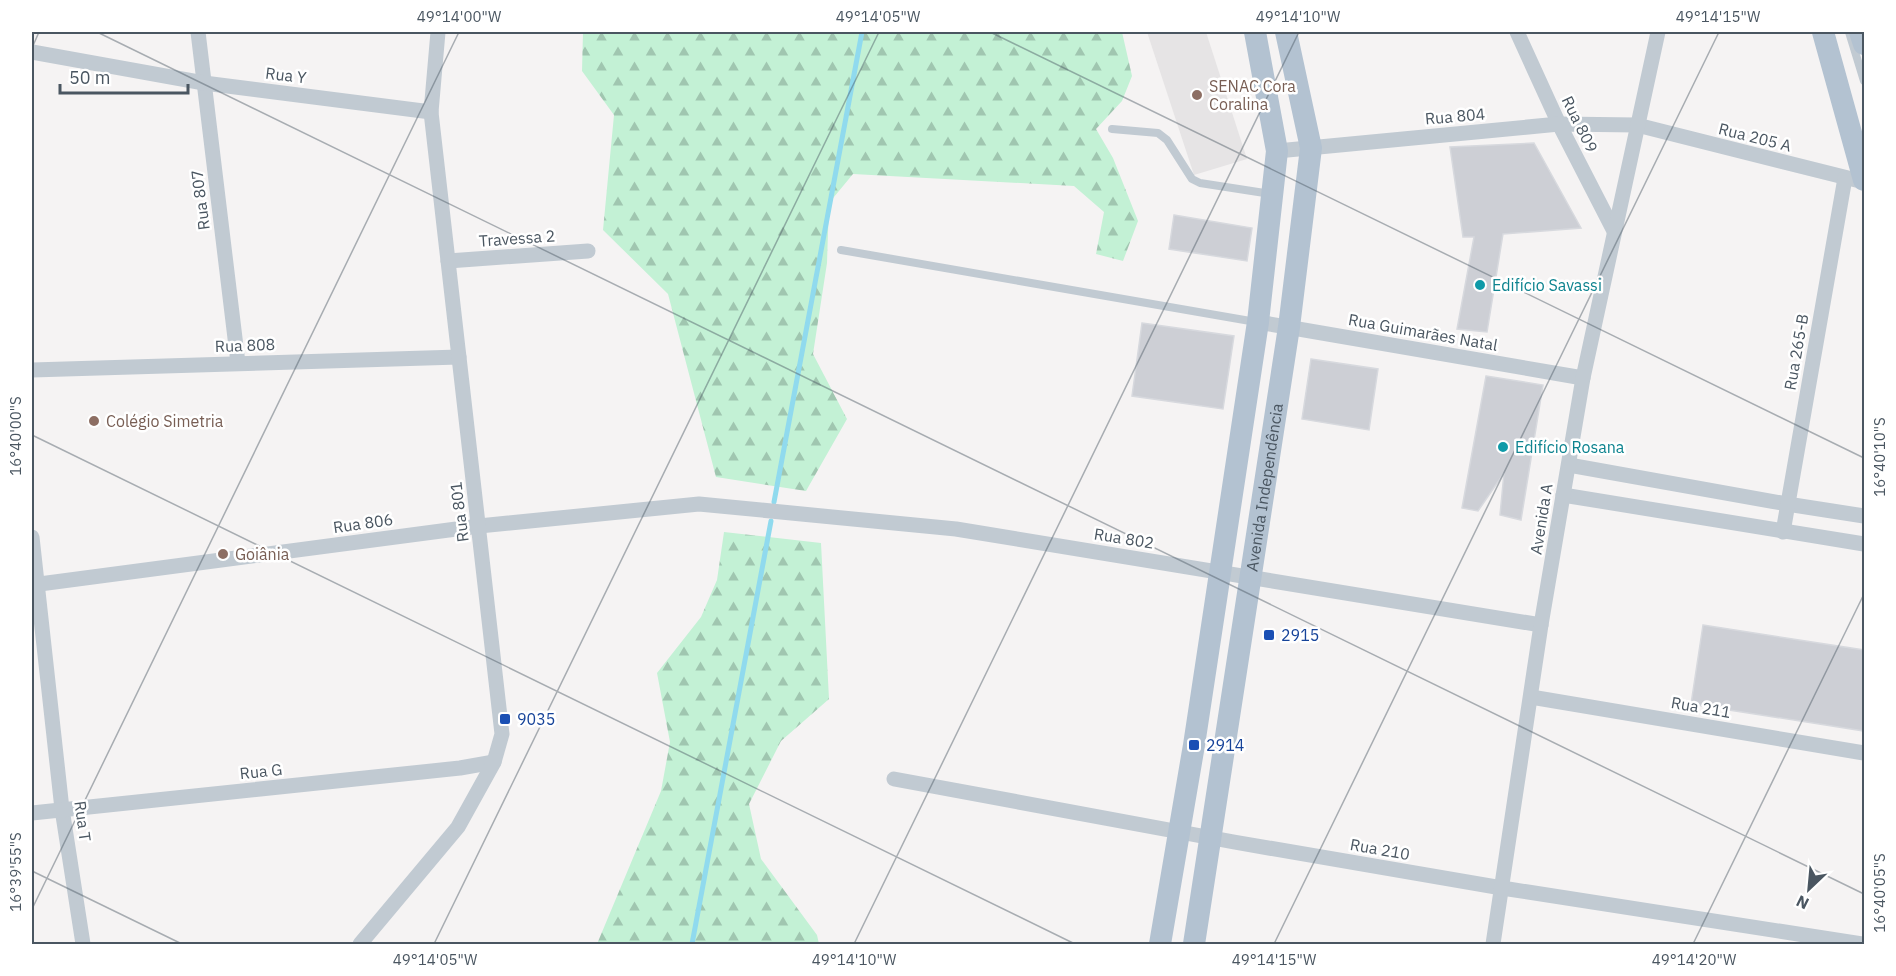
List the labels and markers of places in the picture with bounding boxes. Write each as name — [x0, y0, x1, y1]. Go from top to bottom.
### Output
place label: SENAC Cora Coralina — [1209, 76, 1296, 114]
marker: SENAC Cora Coralina — [1190, 88, 1204, 102]
place label: Edifício Savassi — [1492, 275, 1602, 295]
marker: Edifício Savassi — [1473, 278, 1487, 292]
place label: Colégio Simetria — [106, 411, 224, 431]
marker: Colégio Simetria — [87, 414, 101, 428]
place label: Edifício Rosana — [1515, 437, 1625, 457]
marker: Edifício Rosana — [1496, 440, 1510, 454]
place label: Goiânia — [235, 544, 290, 564]
marker: Goiânia — [216, 547, 230, 561]
place label: 2915 — [1281, 625, 1319, 645]
marker: 2915 — [1262, 628, 1276, 642]
place label: 9035 — [517, 709, 555, 729]
marker: 9035 — [498, 712, 512, 726]
place label: 2914 — [1206, 735, 1244, 755]
marker: 2914 — [1187, 738, 1201, 752]

